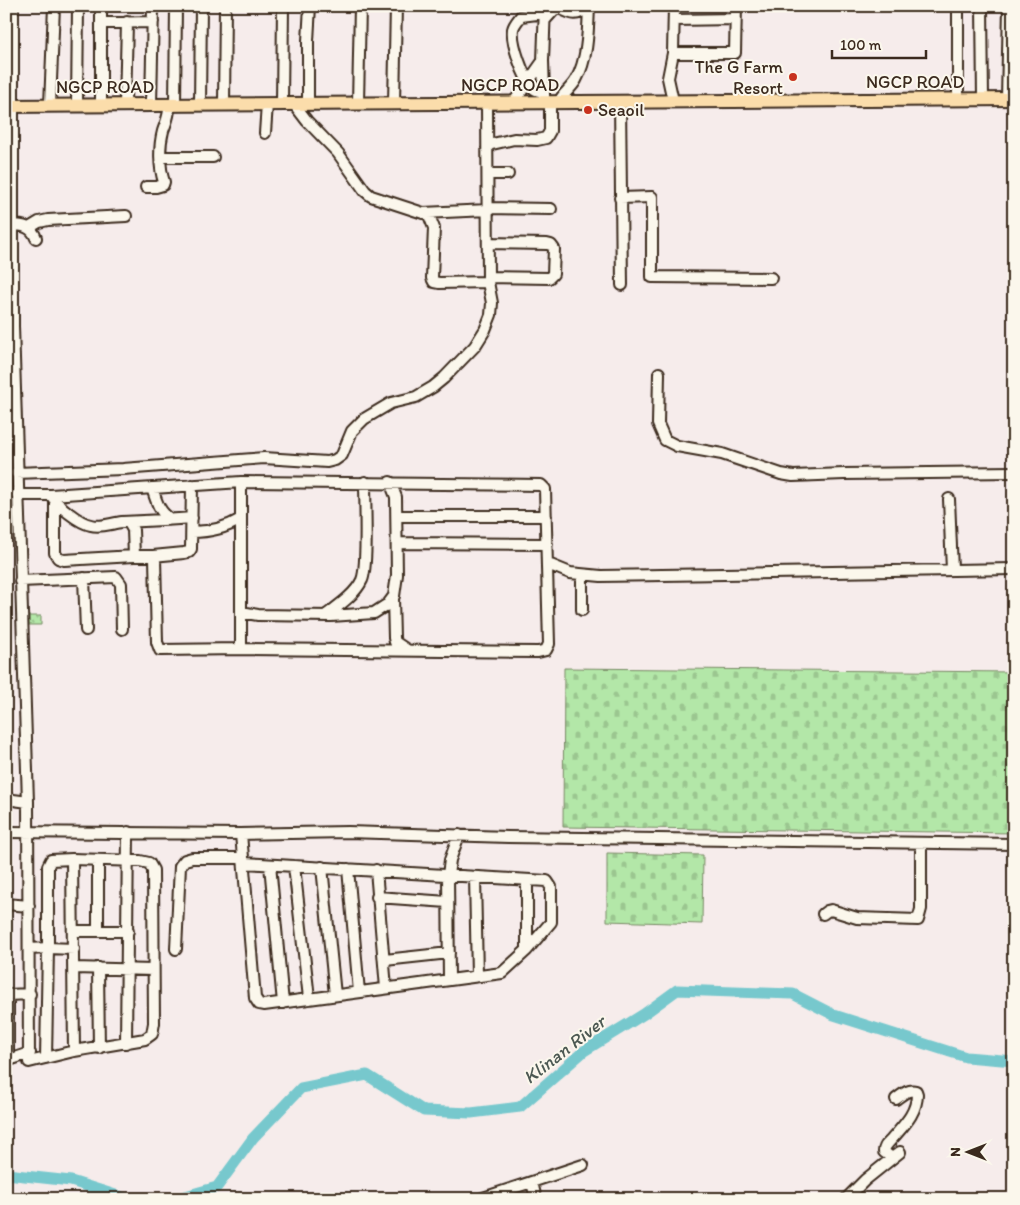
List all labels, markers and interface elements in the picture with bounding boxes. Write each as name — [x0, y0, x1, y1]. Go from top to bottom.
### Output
scale bar — [832, 28, 926, 60]
text: 100 m — [840, 36, 882, 54]
place label: The G Farm Resort — [694, 56, 784, 99]
marker: The G Farm Resort — [787, 71, 799, 83]
street label: NGCP ROAD — [866, 71, 964, 93]
street label: NGCP ROAD — [461, 74, 559, 96]
street label: NGCP ROAD — [56, 76, 154, 98]
place label: Seaoil — [598, 99, 644, 121]
marker: Seaoil — [582, 104, 594, 116]
water label: Klinan River — [519, 1009, 612, 1089]
north arrow — [942, 1128, 992, 1178]
text: N — [947, 1147, 964, 1157]

